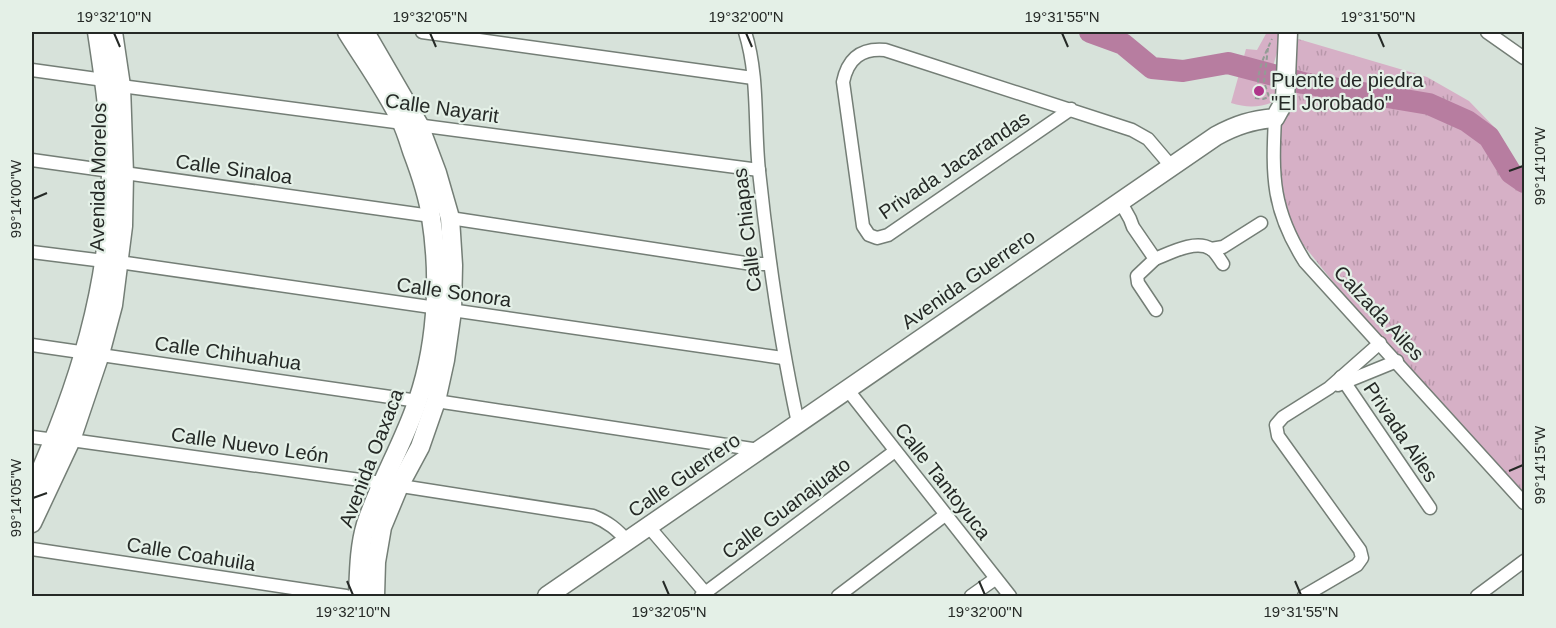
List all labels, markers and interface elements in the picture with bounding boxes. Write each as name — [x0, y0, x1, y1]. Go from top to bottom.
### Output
text: 19°32'10"N — [76, 8, 152, 25]
text: 19°32'05"N — [392, 8, 468, 25]
text: 19°32'00"N — [708, 8, 784, 25]
text: 19°31'55"N — [1024, 8, 1100, 25]
text: 19°31'50"N — [1340, 8, 1416, 25]
place label: Puente de piedra "El Jorobado" — [1271, 69, 1424, 114]
marker: Puente de piedra "El Jorobado" — [1252, 84, 1266, 98]
street label: Calle Nayarit — [384, 89, 501, 127]
street label: Avenida Morelos — [86, 103, 110, 251]
street label: Privada Jacarandas — [875, 106, 1033, 224]
text: 99°14'10"W — [1531, 126, 1548, 205]
street label: Calle Sinaloa — [174, 150, 295, 188]
text: 99°14'00"W — [7, 159, 24, 238]
street label: Calle Chiapas — [728, 167, 766, 293]
street label: Avenida Guerrero — [897, 225, 1039, 333]
street label: Calzada Ailes — [1330, 261, 1428, 365]
street label: Calle Sonora — [395, 273, 514, 311]
street label: Calle Chihuahua — [153, 332, 304, 374]
street label: Privada Ailes — [1360, 378, 1442, 486]
street label: Avenida Oaxaca — [334, 385, 408, 530]
street label: Calle Tantoyuca — [891, 418, 996, 544]
street label: Calle Nuevo León — [170, 423, 330, 467]
text: 99°14'15"W — [1531, 425, 1548, 504]
street label: Calle Guerrero — [624, 428, 744, 522]
street label: Calle Guanajuato — [718, 453, 854, 563]
text: 99°14'05"W — [7, 458, 24, 537]
street label: Calle Coahuila — [125, 533, 258, 575]
text: 19°32'10"N — [315, 603, 391, 620]
text: 19°32'05"N — [631, 603, 707, 620]
text: 19°32'00"N — [947, 603, 1023, 620]
text: 19°31'55"N — [1263, 603, 1339, 620]

